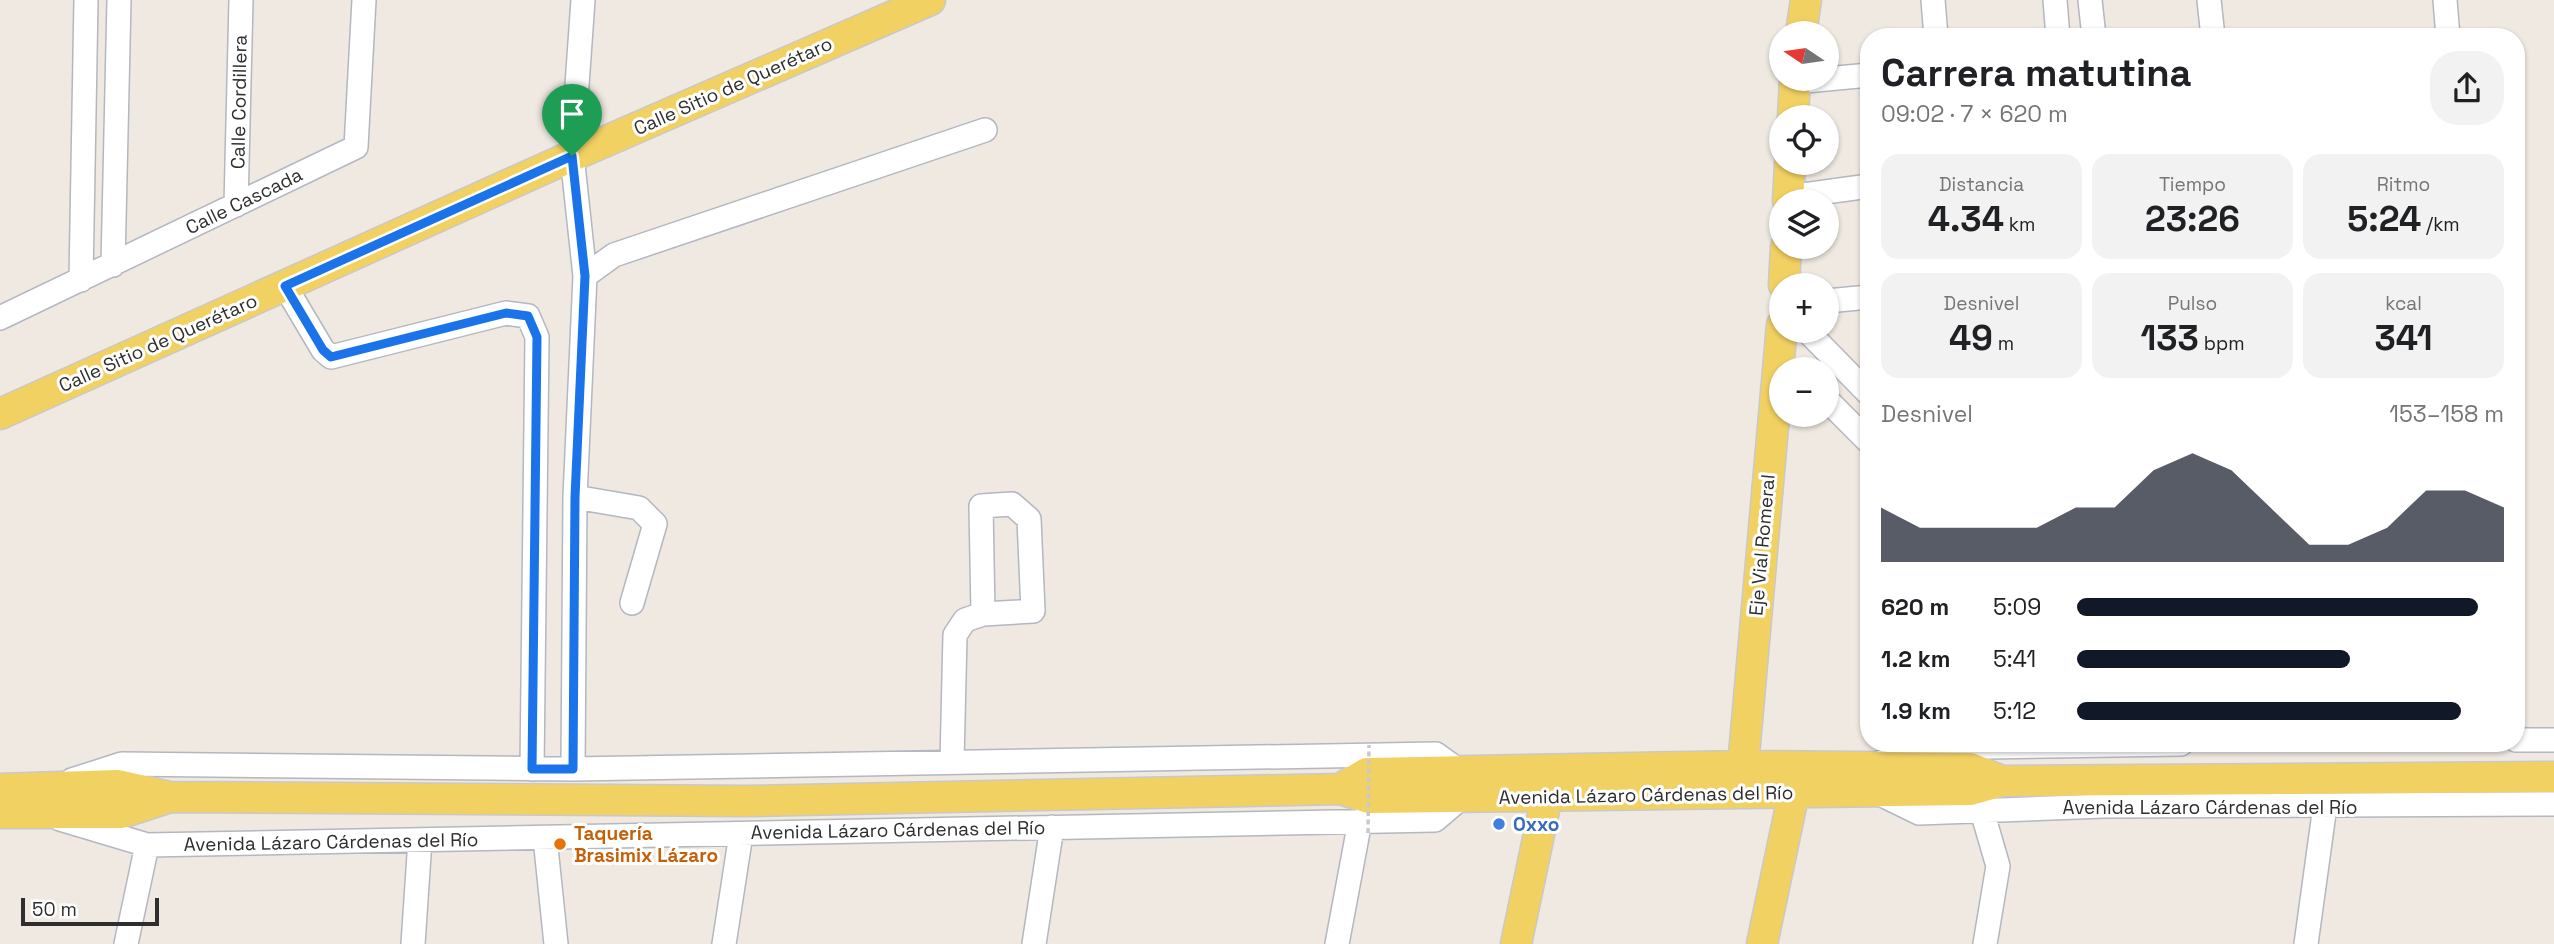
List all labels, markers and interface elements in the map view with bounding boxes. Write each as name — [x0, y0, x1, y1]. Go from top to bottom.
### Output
north arrow — [1769, 21, 1839, 91]
map controls — [1769, 21, 1839, 427]
street label: Calle Sitio de Querétaro — [630, 31, 836, 141]
street label: Calle Cordillera — [225, 34, 253, 169]
text: Carrera matutina — [1881, 49, 2192, 97]
button: share — [2430, 51, 2504, 125]
pin — [542, 84, 602, 156]
icon: arrive — [553, 95, 591, 133]
text: 09:02 · 7 × 620 m — [1881, 99, 2068, 129]
button: locate — [1769, 105, 1839, 175]
street label: Calle Cascada — [182, 162, 307, 240]
text: Distancia — [1939, 172, 2024, 197]
text: Tiempo — [2159, 172, 2226, 197]
text: Ritmo — [2377, 172, 2430, 197]
button: layers — [1769, 189, 1839, 259]
text: 4.34 — [1928, 197, 2004, 241]
text: 23:26 — [2145, 197, 2240, 241]
text: 5:24 — [2347, 197, 2421, 241]
text: km — [2004, 212, 2035, 237]
text: /km — [2421, 212, 2460, 237]
button: + — [1769, 273, 1839, 343]
street label: Calle Sitio de Querétaro — [55, 288, 261, 398]
text: Desnivel — [1944, 291, 2019, 316]
text: Pulso — [2168, 291, 2217, 316]
text: kcal — [2385, 291, 2422, 316]
text: 49 — [1949, 316, 1993, 360]
text: 133 — [2140, 316, 2199, 360]
text: 341 — [2374, 316, 2433, 360]
text: m — [1993, 331, 2014, 356]
text: bpm — [2199, 331, 2245, 356]
button: − — [1769, 357, 1839, 427]
text: Desnivel — [1881, 399, 1973, 429]
text: 153–158 m — [2389, 399, 2504, 429]
street label: Eje Vial Romeral — [1743, 473, 1781, 617]
text: 620 m — [1881, 592, 1949, 622]
text: 5:09 — [1993, 592, 2041, 622]
text: 1.2 km — [1881, 644, 1950, 674]
text: 5:41 — [1993, 644, 2036, 674]
text: 1.9 km — [1881, 696, 1951, 726]
text: 5:12 — [1993, 696, 2036, 726]
street label: Avenida Lázaro Cárdenas del Río — [1498, 780, 1794, 810]
street label: Avenida Lázaro Cárdenas del Río — [2063, 795, 2357, 820]
place label: Oxxo — [1513, 812, 1559, 837]
street label: Avenida Lázaro Cárdenas del Río — [750, 815, 1046, 845]
marker: Oxxo — [1491, 816, 1507, 832]
place label: Taquería Brasimix Lázaro — [574, 821, 718, 868]
street label: Avenida Lázaro Cárdenas del Río — [183, 827, 479, 857]
marker: Taquería Brasimix Lázaro — [552, 836, 568, 852]
scale bar — [21, 895, 159, 927]
text: 50 m — [32, 897, 77, 922]

